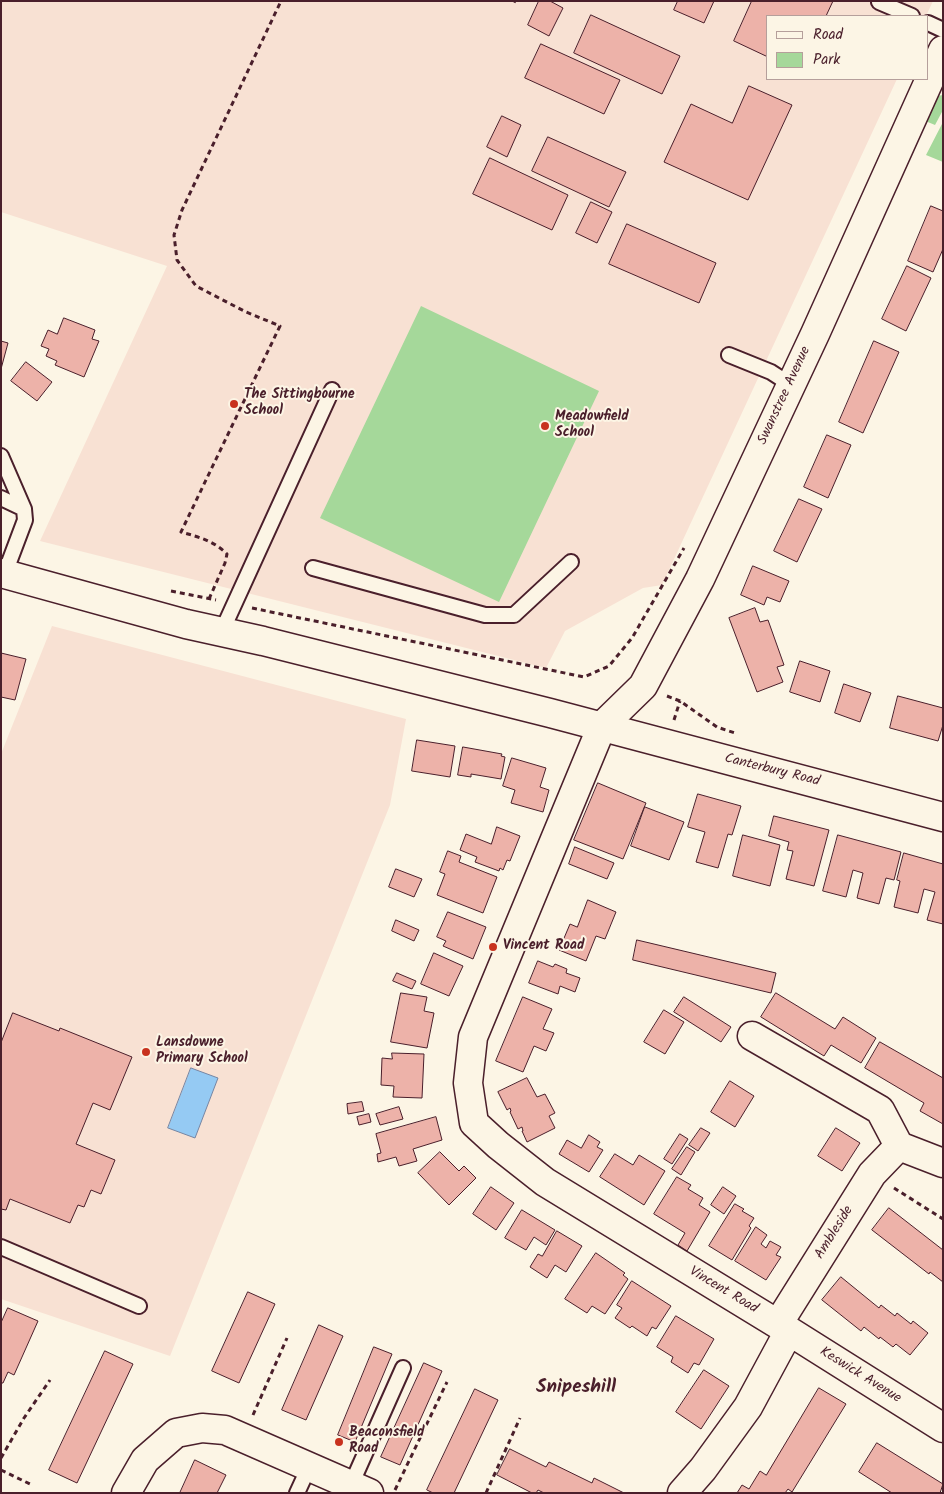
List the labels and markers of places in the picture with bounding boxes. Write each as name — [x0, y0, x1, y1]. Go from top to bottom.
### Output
place label: The Sittingbourne School — [244, 388, 355, 421]
marker: The Sittingbourne School — [228, 398, 240, 410]
place label: Meadowfield School — [555, 410, 629, 442]
marker: Meadowfield School — [539, 420, 551, 432]
place label: Vincent Road — [503, 939, 584, 955]
marker: Vincent Road — [487, 941, 499, 953]
place label: Lansdowne Primary School — [156, 1036, 248, 1068]
marker: Lansdowne Primary School — [140, 1046, 152, 1058]
place label: Beaconsfield Road — [349, 1426, 425, 1458]
marker: Beaconsfield Road — [333, 1436, 345, 1448]

